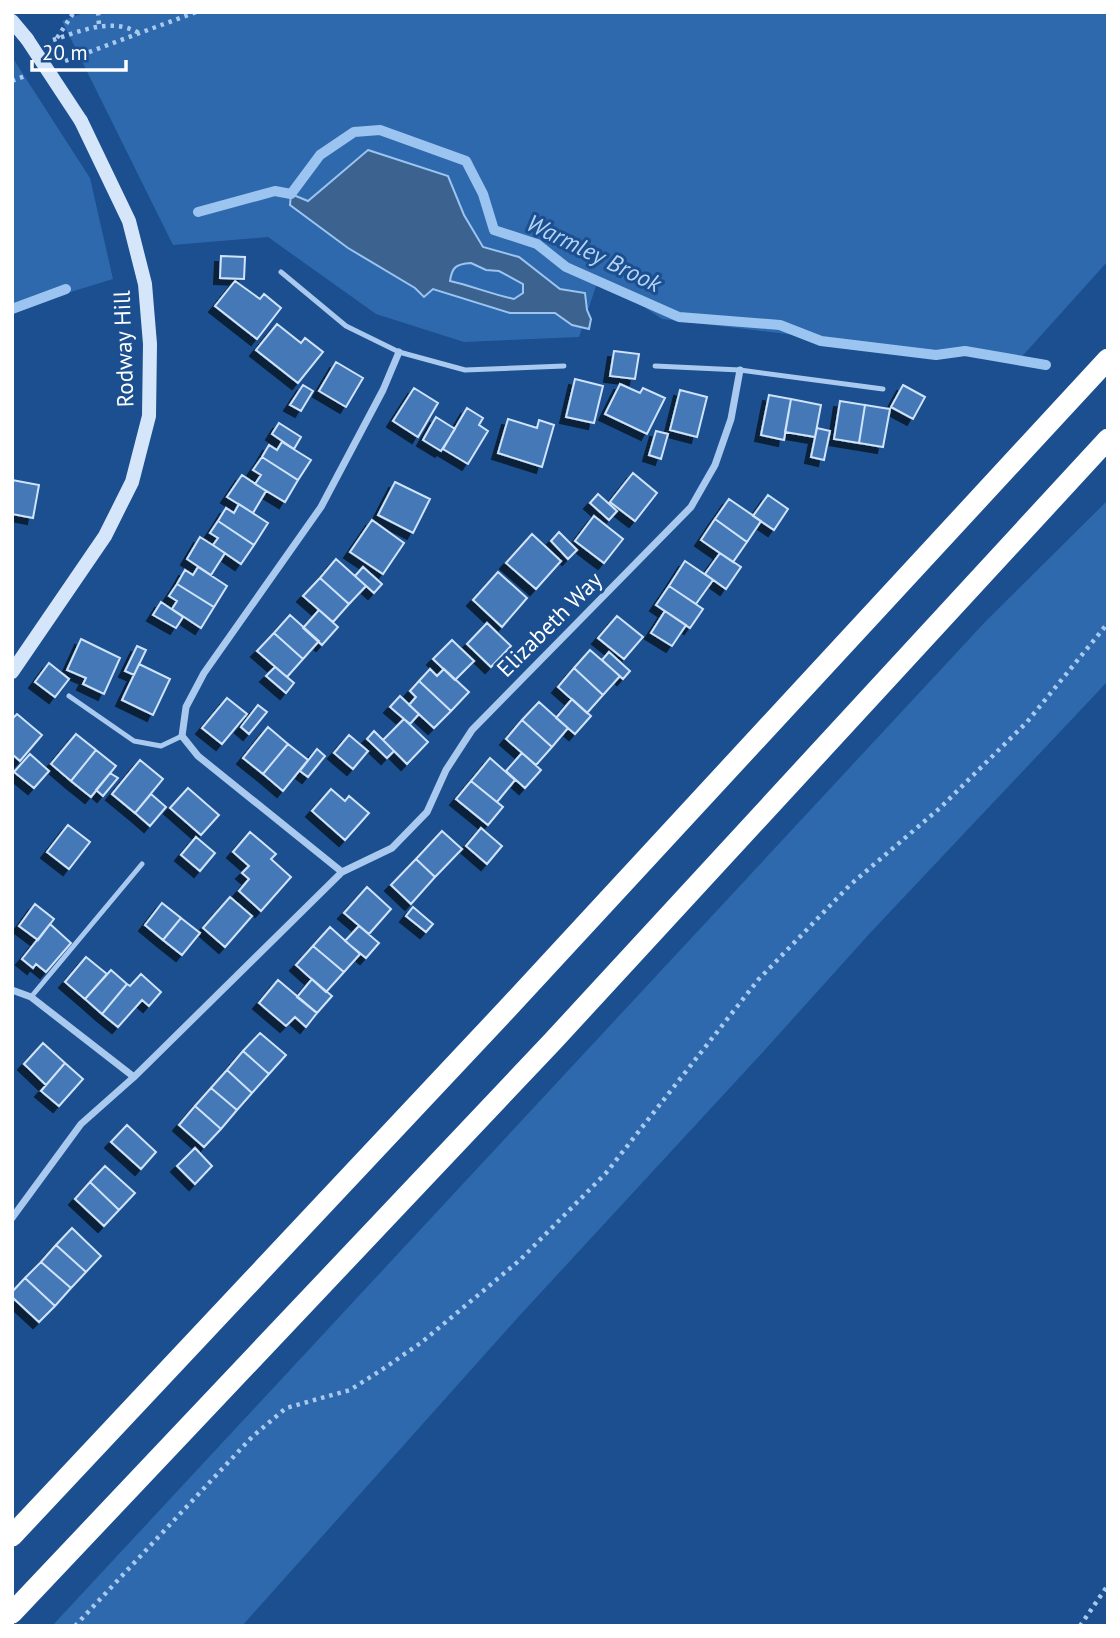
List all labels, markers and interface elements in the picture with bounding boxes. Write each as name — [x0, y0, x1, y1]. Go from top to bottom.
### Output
scale bar — [32, 28, 126, 72]
text: 20 m — [42, 39, 88, 66]
water label: Warmley Brook — [522, 207, 667, 299]
street label: Rodway Hill — [106, 290, 140, 408]
street label: Elizabeth Way — [490, 565, 608, 683]

